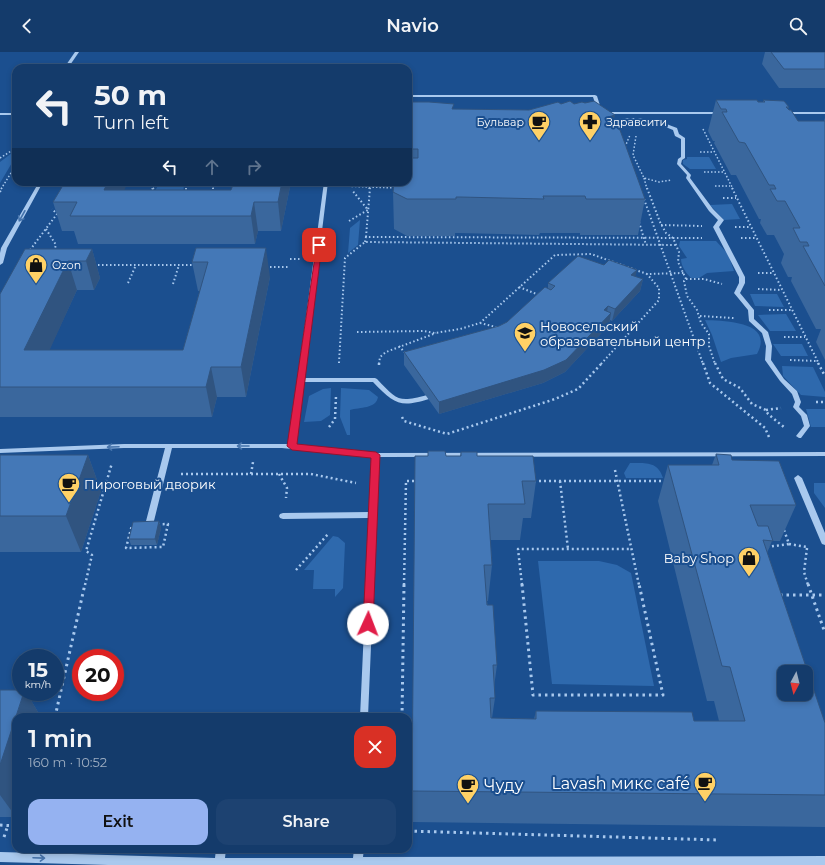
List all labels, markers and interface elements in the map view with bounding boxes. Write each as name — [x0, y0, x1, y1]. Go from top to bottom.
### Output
icon: back — [16, 15, 38, 37]
text: Navio — [386, 15, 439, 37]
icon: search — [787, 15, 809, 37]
text: 50 m — [94, 78, 167, 112]
icon: left — [28, 80, 80, 132]
cafe icon: Бульвар — [526, 109, 552, 142]
pharmacy icon: Здравсити — [577, 109, 603, 142]
text: Turn left — [94, 112, 169, 134]
place label: Бульвар — [477, 115, 524, 129]
place label: Здравсити — [606, 115, 667, 129]
icon: left — [159, 156, 181, 178]
icon: ahead — [201, 156, 223, 178]
icon: right — [243, 156, 265, 178]
one-way arrow — [17, 210, 25, 222]
pin — [302, 228, 336, 262]
icon: arrive — [308, 234, 330, 256]
shop icon: Ozon — [23, 252, 49, 285]
place label: Ozon — [52, 258, 81, 272]
place label: Новосельский образовательный центр — [540, 318, 705, 349]
school or university icon: Новосельский образовательный центр — [512, 320, 538, 353]
one-way arrow — [237, 442, 250, 450]
one-way arrow — [107, 443, 120, 451]
cafe icon: Пироговый дворик — [56, 471, 82, 504]
place label: Пироговый дворик — [84, 476, 216, 492]
shop icon: Baby Shop — [736, 545, 762, 578]
place label: Baby Shop — [664, 550, 734, 566]
position arrow — [347, 603, 389, 645]
speed limit sign: 20 — [72, 649, 124, 701]
text: 15 — [28, 658, 48, 682]
north arrow — [777, 665, 813, 701]
map controls — [777, 665, 813, 701]
text: km/h — [25, 678, 51, 691]
text: 1 min — [28, 724, 92, 753]
button: close — [354, 726, 396, 768]
text: 160 m · 10:52 — [28, 754, 107, 770]
cafe icon: Lavash микс café — [692, 770, 718, 803]
cafe icon: Чуду — [455, 772, 481, 805]
place label: Lavash микс café — [551, 774, 690, 793]
place label: Чуду — [484, 776, 523, 795]
button: Exit — [28, 799, 208, 845]
button: Share — [216, 799, 396, 845]
one-way arrow — [32, 854, 45, 862]

